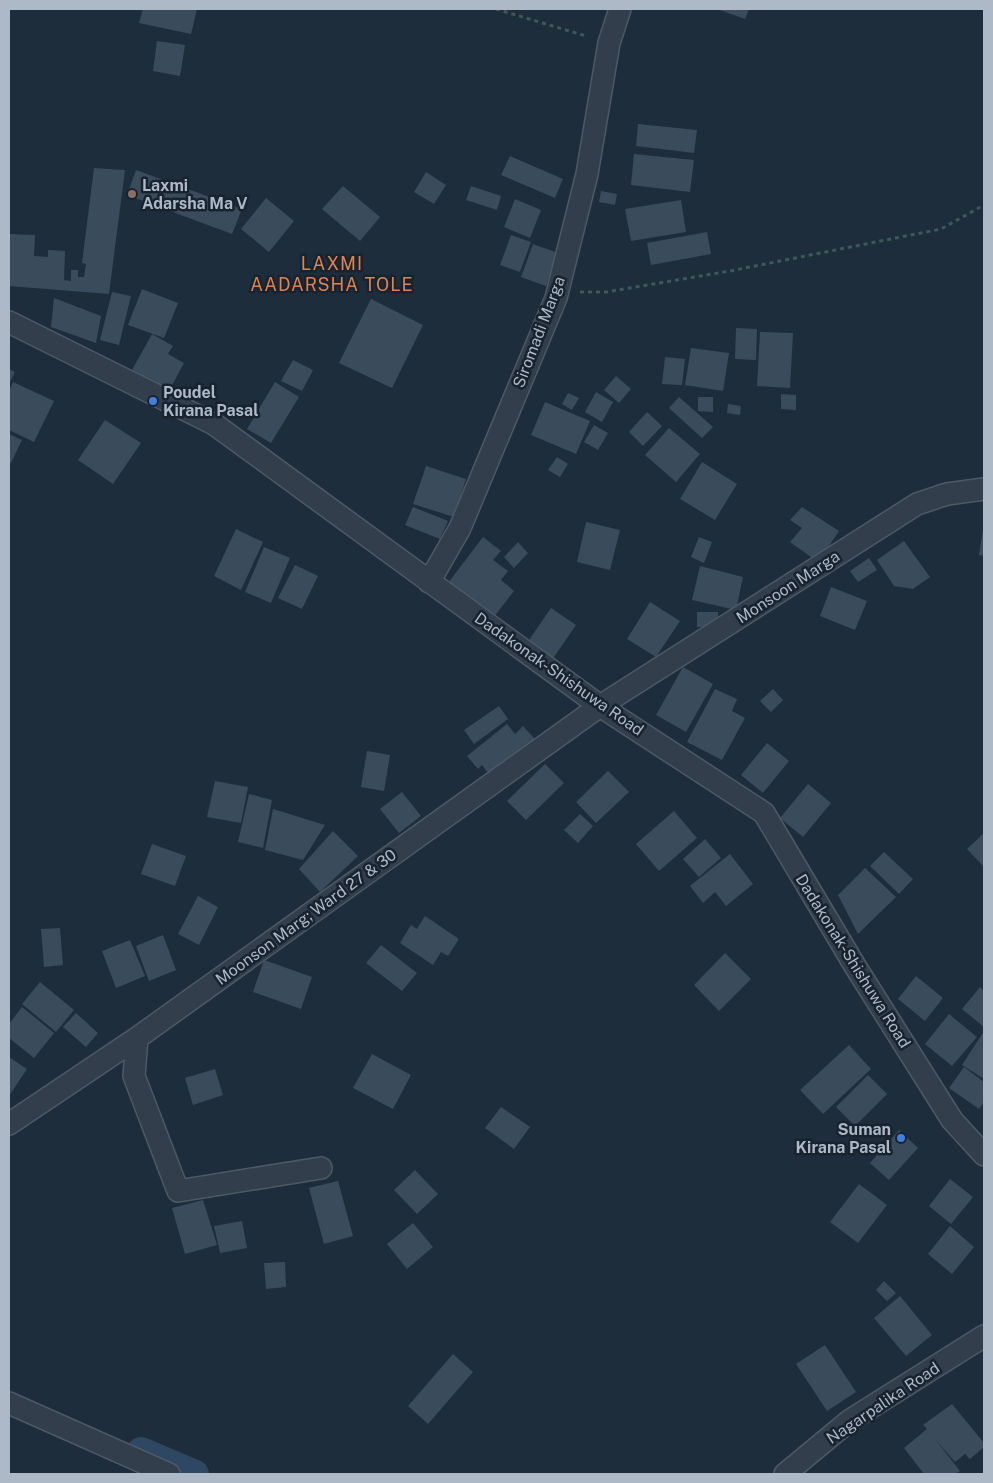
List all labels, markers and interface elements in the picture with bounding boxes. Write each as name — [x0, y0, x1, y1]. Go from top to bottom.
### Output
place label: Laxmi Adarsha Ma V — [142, 176, 248, 213]
marker: Laxmi Adarsha Ma V — [126, 188, 138, 200]
district label: LAXMI AADARSHA TOLE — [250, 253, 414, 295]
street label: Siromadi Marga — [509, 274, 569, 390]
place label: Poudel Kirana Pasal — [163, 383, 258, 420]
marker: Poudel Kirana Pasal — [147, 395, 159, 407]
street label: Monsoon Marga — [733, 547, 843, 627]
street label: Dadakonak-Shishuwa Road — [471, 608, 647, 740]
street label: Moonson Marg; Ward 27 & 30 — [212, 845, 400, 989]
street label: Dadakonak-Shishuwa Road — [792, 870, 914, 1052]
place label: Suman Kirana Pasal — [796, 1120, 891, 1157]
marker: Suman Kirana Pasal — [895, 1132, 907, 1144]
street label: Nagarpalika Road — [823, 1358, 943, 1448]

